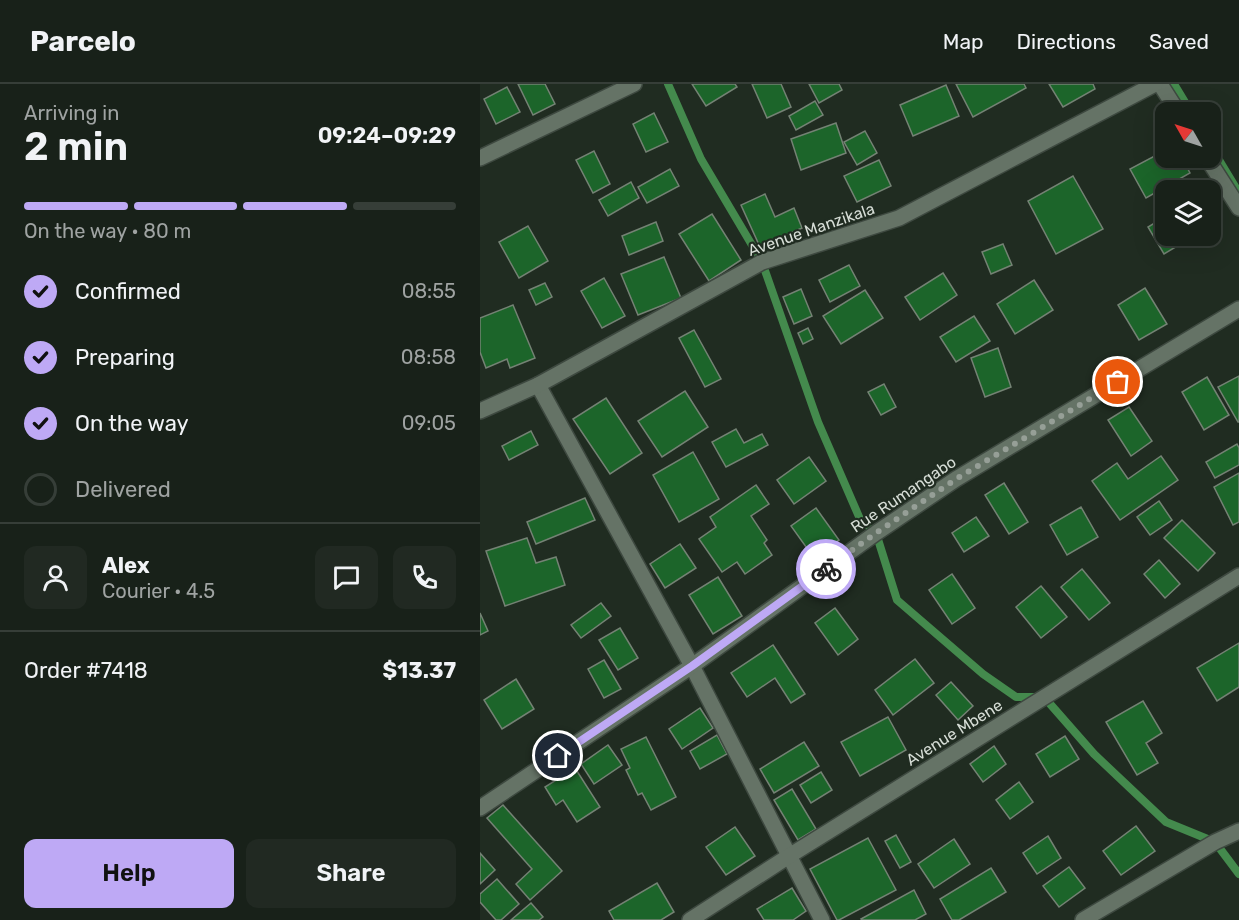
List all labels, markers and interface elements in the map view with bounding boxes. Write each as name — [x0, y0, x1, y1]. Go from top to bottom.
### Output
text: Parcelo — [30, 25, 136, 58]
text: Map — [943, 29, 984, 54]
text: Directions — [1017, 29, 1116, 54]
text: Saved — [1149, 29, 1209, 54]
text: Arriving in — [24, 101, 119, 125]
north arrow — [1155, 102, 1221, 168]
map controls — [1155, 102, 1221, 246]
text: 09:24–09:29 — [318, 122, 456, 149]
text: 2 min — [24, 124, 128, 170]
button: layers — [1155, 180, 1221, 246]
street label: Avenue Manzikala — [745, 199, 877, 260]
text: On the way · 80 m — [24, 219, 191, 243]
icon: check — [24, 275, 57, 308]
text: Confirmed — [75, 278, 181, 305]
text: 08:55 — [402, 279, 456, 303]
icon: check — [24, 341, 57, 374]
text: Preparing — [75, 344, 175, 371]
text: 08:58 — [401, 345, 456, 369]
pin — [1092, 356, 1143, 407]
icon: bag — [1101, 365, 1134, 398]
icon: check — [24, 407, 57, 440]
text: On the way — [75, 410, 189, 437]
text: 09:05 — [402, 411, 456, 435]
street label: Rue Rumangabo — [847, 452, 960, 537]
text: Delivered — [75, 476, 171, 503]
courier — [796, 539, 856, 599]
button: person — [24, 546, 87, 609]
button: chat — [315, 546, 378, 609]
button: phone — [393, 546, 456, 609]
text: Alex — [102, 552, 150, 579]
icon: bike — [810, 553, 843, 586]
text: Courier · 4.5 — [102, 579, 215, 603]
text: Order #7418 — [24, 657, 148, 684]
text: $13.37 — [383, 657, 456, 684]
street label: Avenue Mbene — [903, 695, 1006, 770]
pin — [532, 730, 583, 781]
icon: home — [541, 739, 574, 772]
button: Help — [24, 839, 234, 908]
button: Share — [246, 839, 456, 908]

